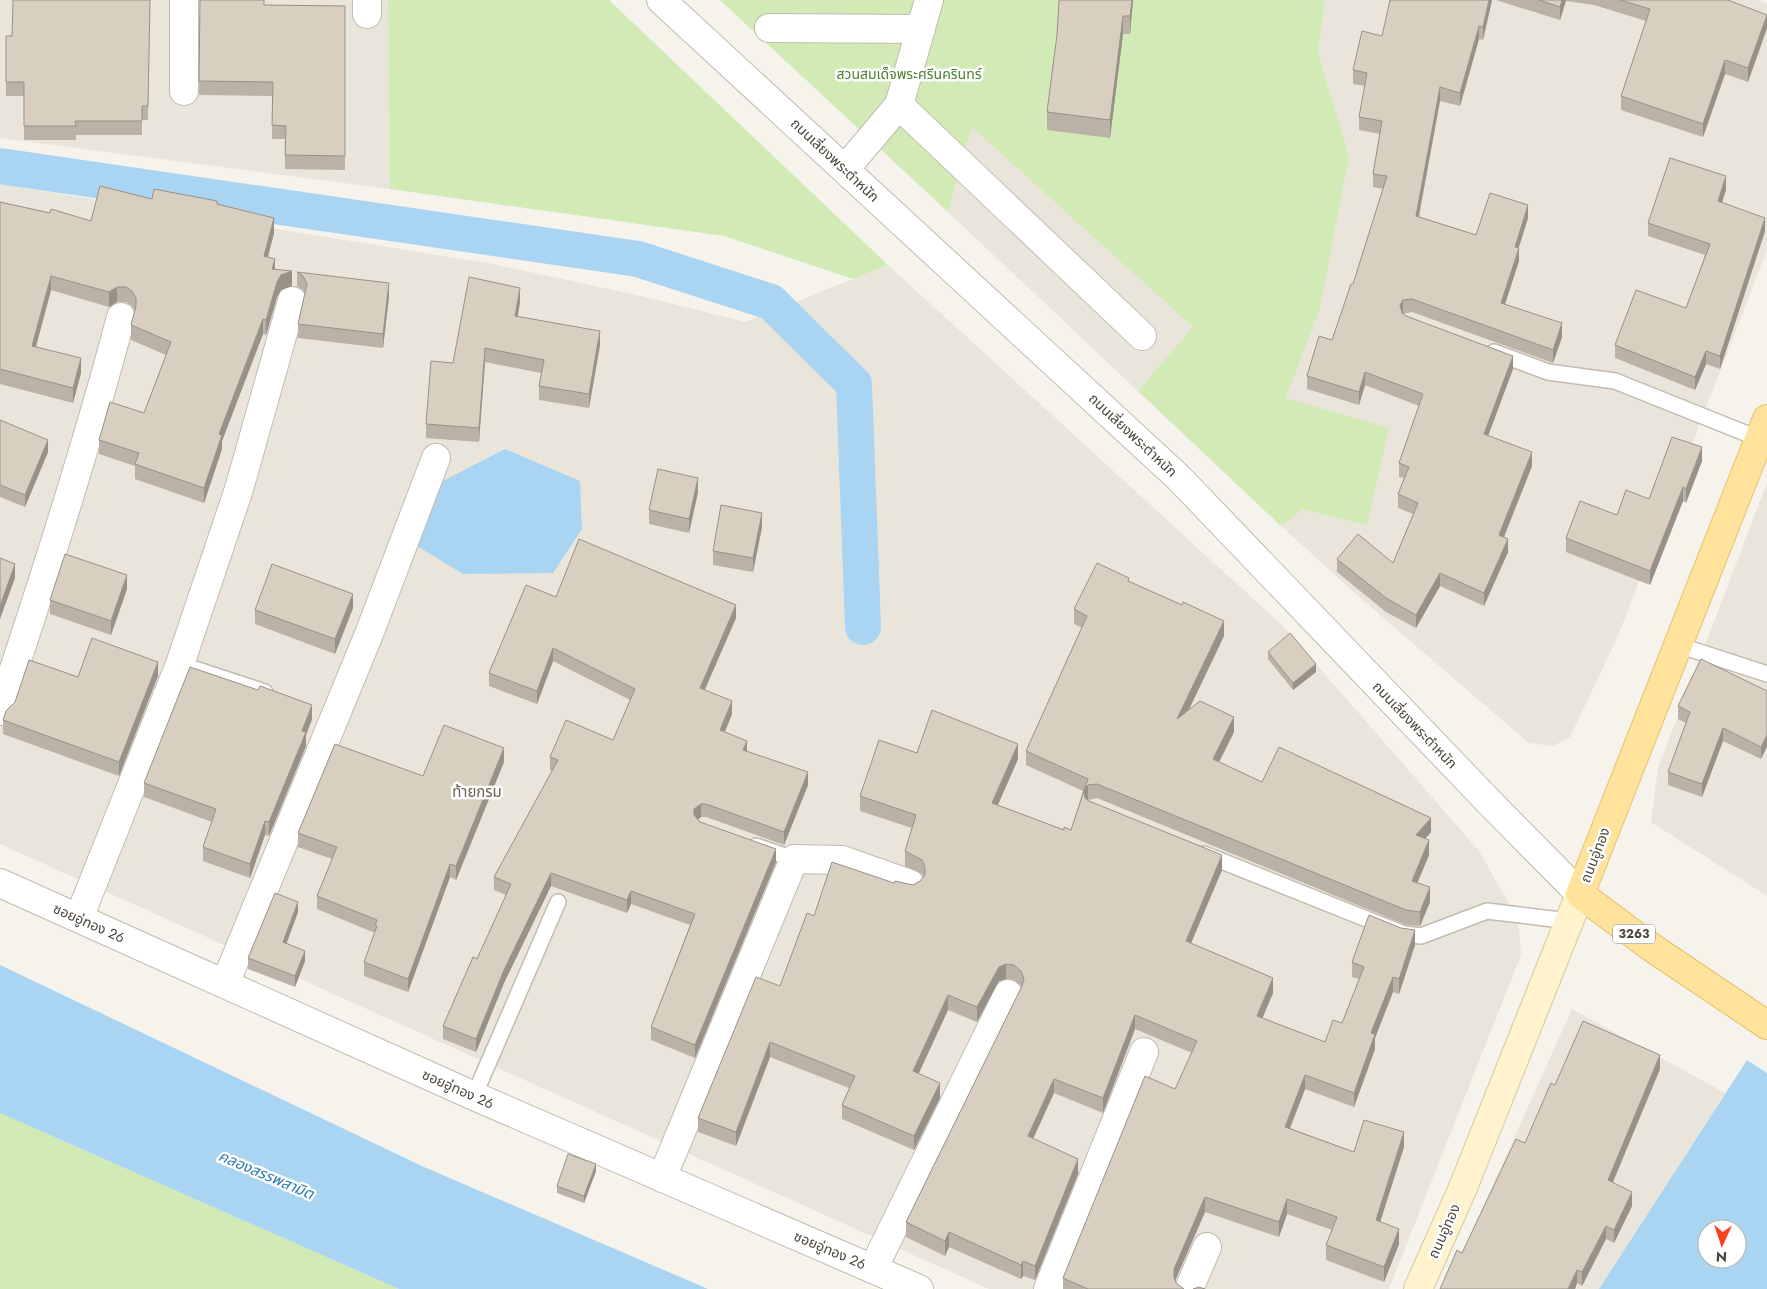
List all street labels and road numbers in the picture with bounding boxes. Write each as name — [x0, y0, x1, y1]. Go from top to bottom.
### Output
street label: ถนนเลี่ยงพระตำหนัก — [786, 114, 884, 206]
street label: ถนนเลี่ยงพระตำหนัก — [1084, 389, 1182, 481]
street label: ถนนเลี่ยงพระตำหนัก — [1368, 677, 1462, 773]
street label: ถนนอู่ทอง — [1575, 824, 1615, 886]
street label: ซอยอู่ทอง 26 — [50, 898, 128, 948]
road number: 3263 — [1613, 924, 1655, 944]
street label: ซอยอู่ทอง 26 — [419, 1064, 497, 1114]
street label: ถนนอู่ทอง — [1423, 1201, 1465, 1261]
street label: ซอยอู่ทอง 26 — [791, 1226, 869, 1274]

